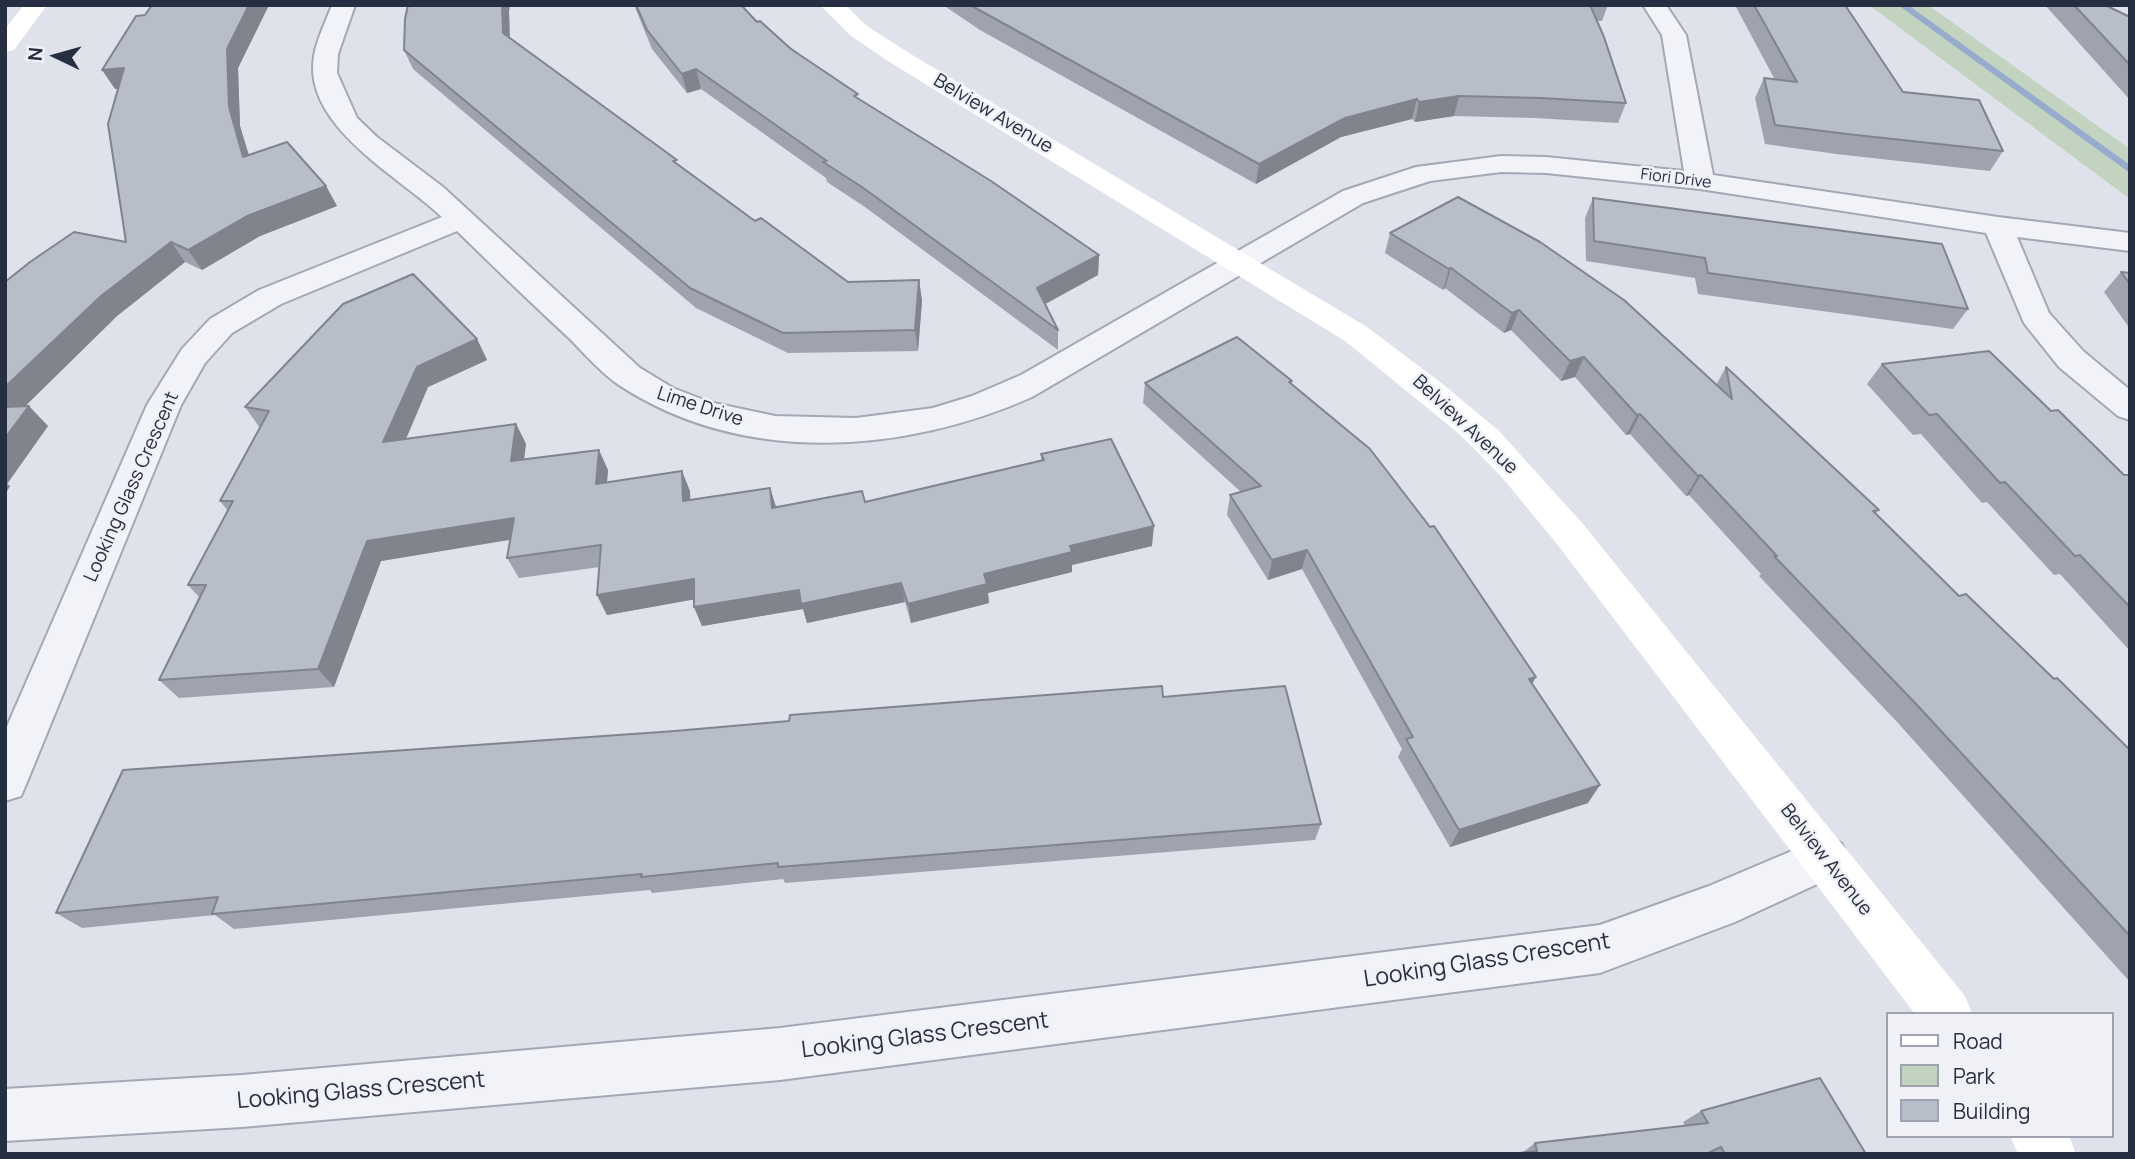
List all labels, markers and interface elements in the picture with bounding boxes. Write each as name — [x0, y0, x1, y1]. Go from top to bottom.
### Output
north arrow — [21, 21, 91, 91]
text: N — [22, 46, 49, 62]
street label: Belview Avenue — [929, 69, 1057, 159]
street label: Fiori Drive — [1639, 165, 1713, 193]
street label: Belview Avenue — [1408, 370, 1522, 480]
street label: Lime Drive — [654, 382, 746, 432]
street label: Looking Glass Crescent — [80, 388, 184, 586]
street label: Belview Avenue — [1775, 800, 1877, 920]
street label: Looking Glass Crescent — [1362, 928, 1612, 994]
street label: Looking Glass Crescent — [800, 1007, 1050, 1065]
legend — [1886, 1012, 2114, 1138]
text: Road — [1953, 1027, 2003, 1055]
text: Park — [1953, 1062, 1995, 1090]
street label: Looking Glass Crescent — [236, 1066, 486, 1116]
text: Building — [1953, 1097, 2030, 1125]

